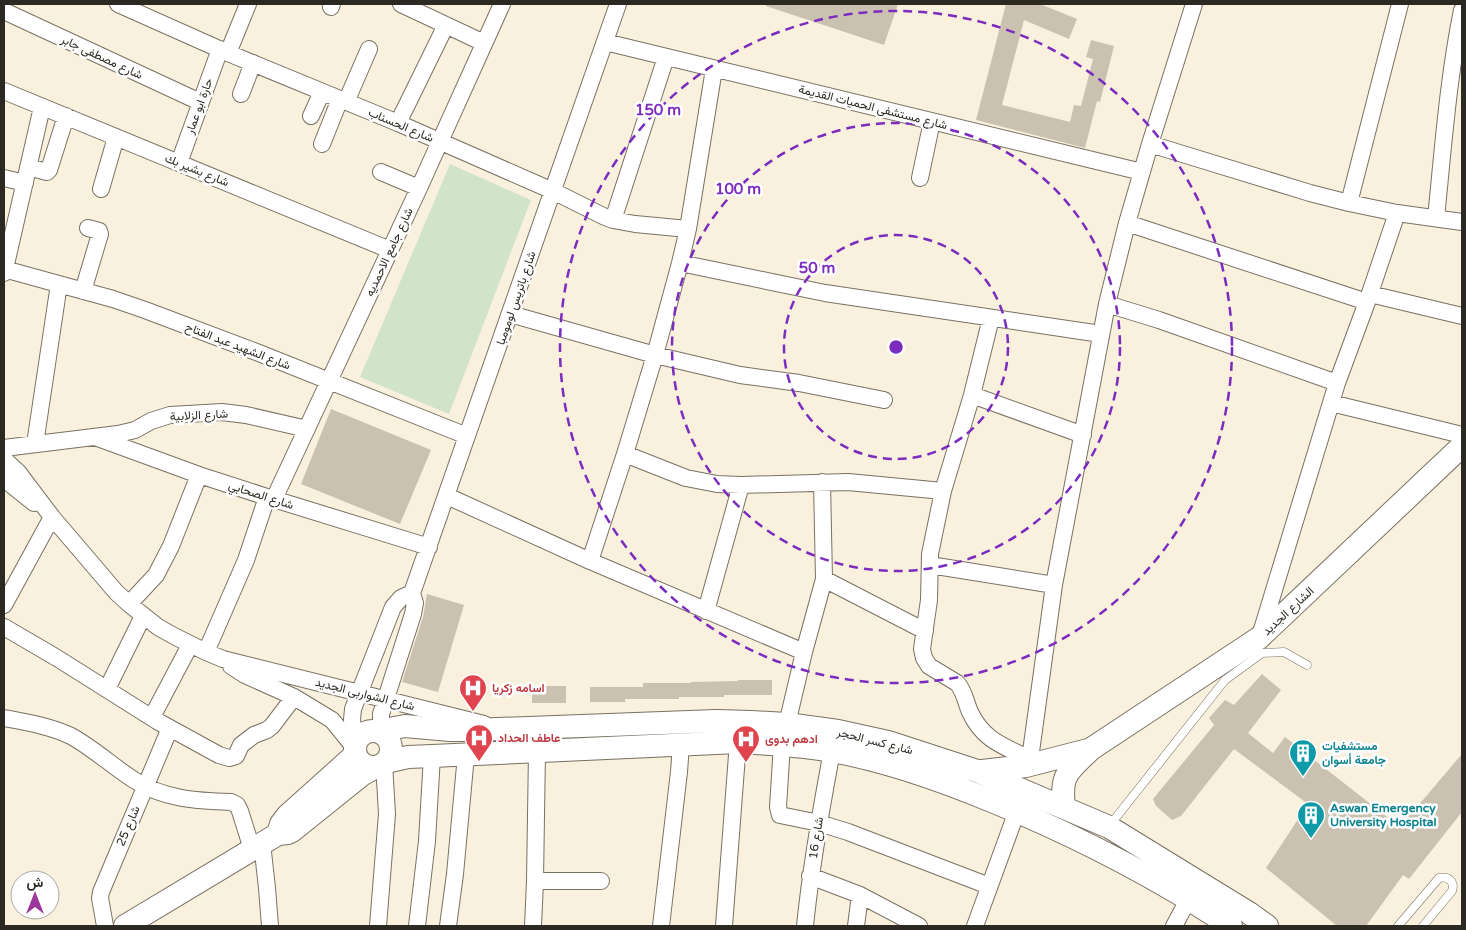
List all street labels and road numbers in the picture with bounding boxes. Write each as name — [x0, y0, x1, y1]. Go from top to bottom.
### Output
street label: شارع مصطفى جابر — [57, 32, 145, 84]
street label: حارة ابو عمار — [182, 76, 216, 137]
street label: شارع مستشفى الحميات القديمة — [797, 82, 949, 134]
street label: شارع الحسناب — [366, 105, 436, 147]
street label: شارع بشير بك — [162, 151, 231, 191]
street label: شارع جامع الاحمديه — [362, 206, 417, 299]
street label: شارع باتريس لومومبا — [493, 249, 540, 347]
street label: شارع الشهيد عبد الفتاح — [183, 320, 292, 374]
street label: شارع الزلابية — [170, 406, 229, 426]
street label: شارع الصحابي — [226, 478, 295, 515]
street label: الشارع الجديد — [1259, 584, 1318, 640]
street label: شارع الشواربى الجديد — [313, 675, 416, 715]
street label: شارع كسر الحجر — [834, 725, 914, 759]
street label: شارع 25 — [113, 804, 145, 849]
street label: شارع 16 — [806, 816, 828, 860]

